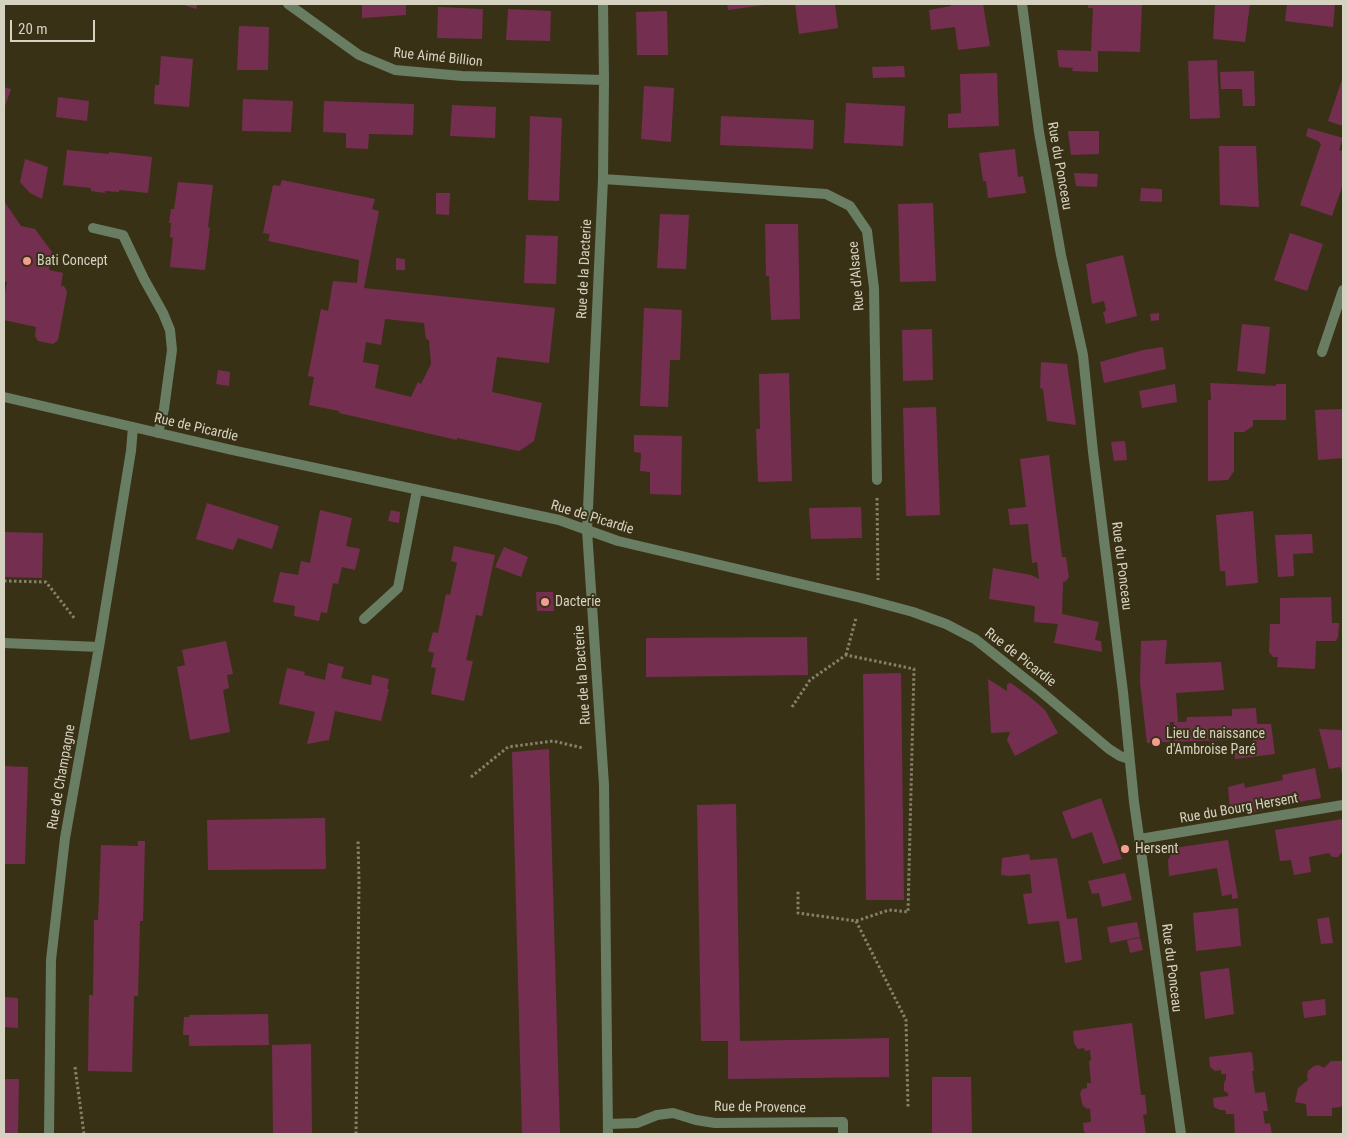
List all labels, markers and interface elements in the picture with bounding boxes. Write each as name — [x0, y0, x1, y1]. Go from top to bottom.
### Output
scale bar — [12, 10, 98, 42]
text: 20 m — [18, 20, 48, 38]
street label: Rue Aimé Billion — [392, 45, 484, 71]
street label: Rue du Ponceau — [1043, 121, 1075, 211]
street label: Rue de la Dacterie — [574, 219, 596, 319]
street label: Rue d'Alsace — [846, 240, 868, 312]
place label: Bati Concept — [37, 253, 108, 269]
marker: Bati Concept — [21, 255, 33, 267]
street label: Rue de Picardie — [152, 410, 240, 446]
street label: Rue de Picardie — [549, 497, 635, 539]
street label: Rue du Ponceau — [1107, 521, 1135, 611]
place label: Dacterie — [555, 594, 601, 610]
marker: Dacterie — [539, 596, 551, 608]
street label: Rue de la Dacterie — [571, 625, 595, 725]
street label: Rue de Picardie — [981, 625, 1059, 691]
street label: Rue de Champagne — [44, 723, 80, 831]
place label: Lieu de naissance d'Ambroise Paré — [1166, 726, 1265, 759]
marker: Lieu de naissance d'Ambroise Paré — [1150, 736, 1162, 748]
street label: Rue du Bourg Hersent — [1178, 790, 1300, 828]
place label: Hersent — [1135, 841, 1178, 857]
marker: Hersent — [1119, 843, 1131, 855]
street label: Rue du Ponceau — [1157, 923, 1185, 1013]
street label: Rue de Provence — [714, 1099, 806, 1117]

